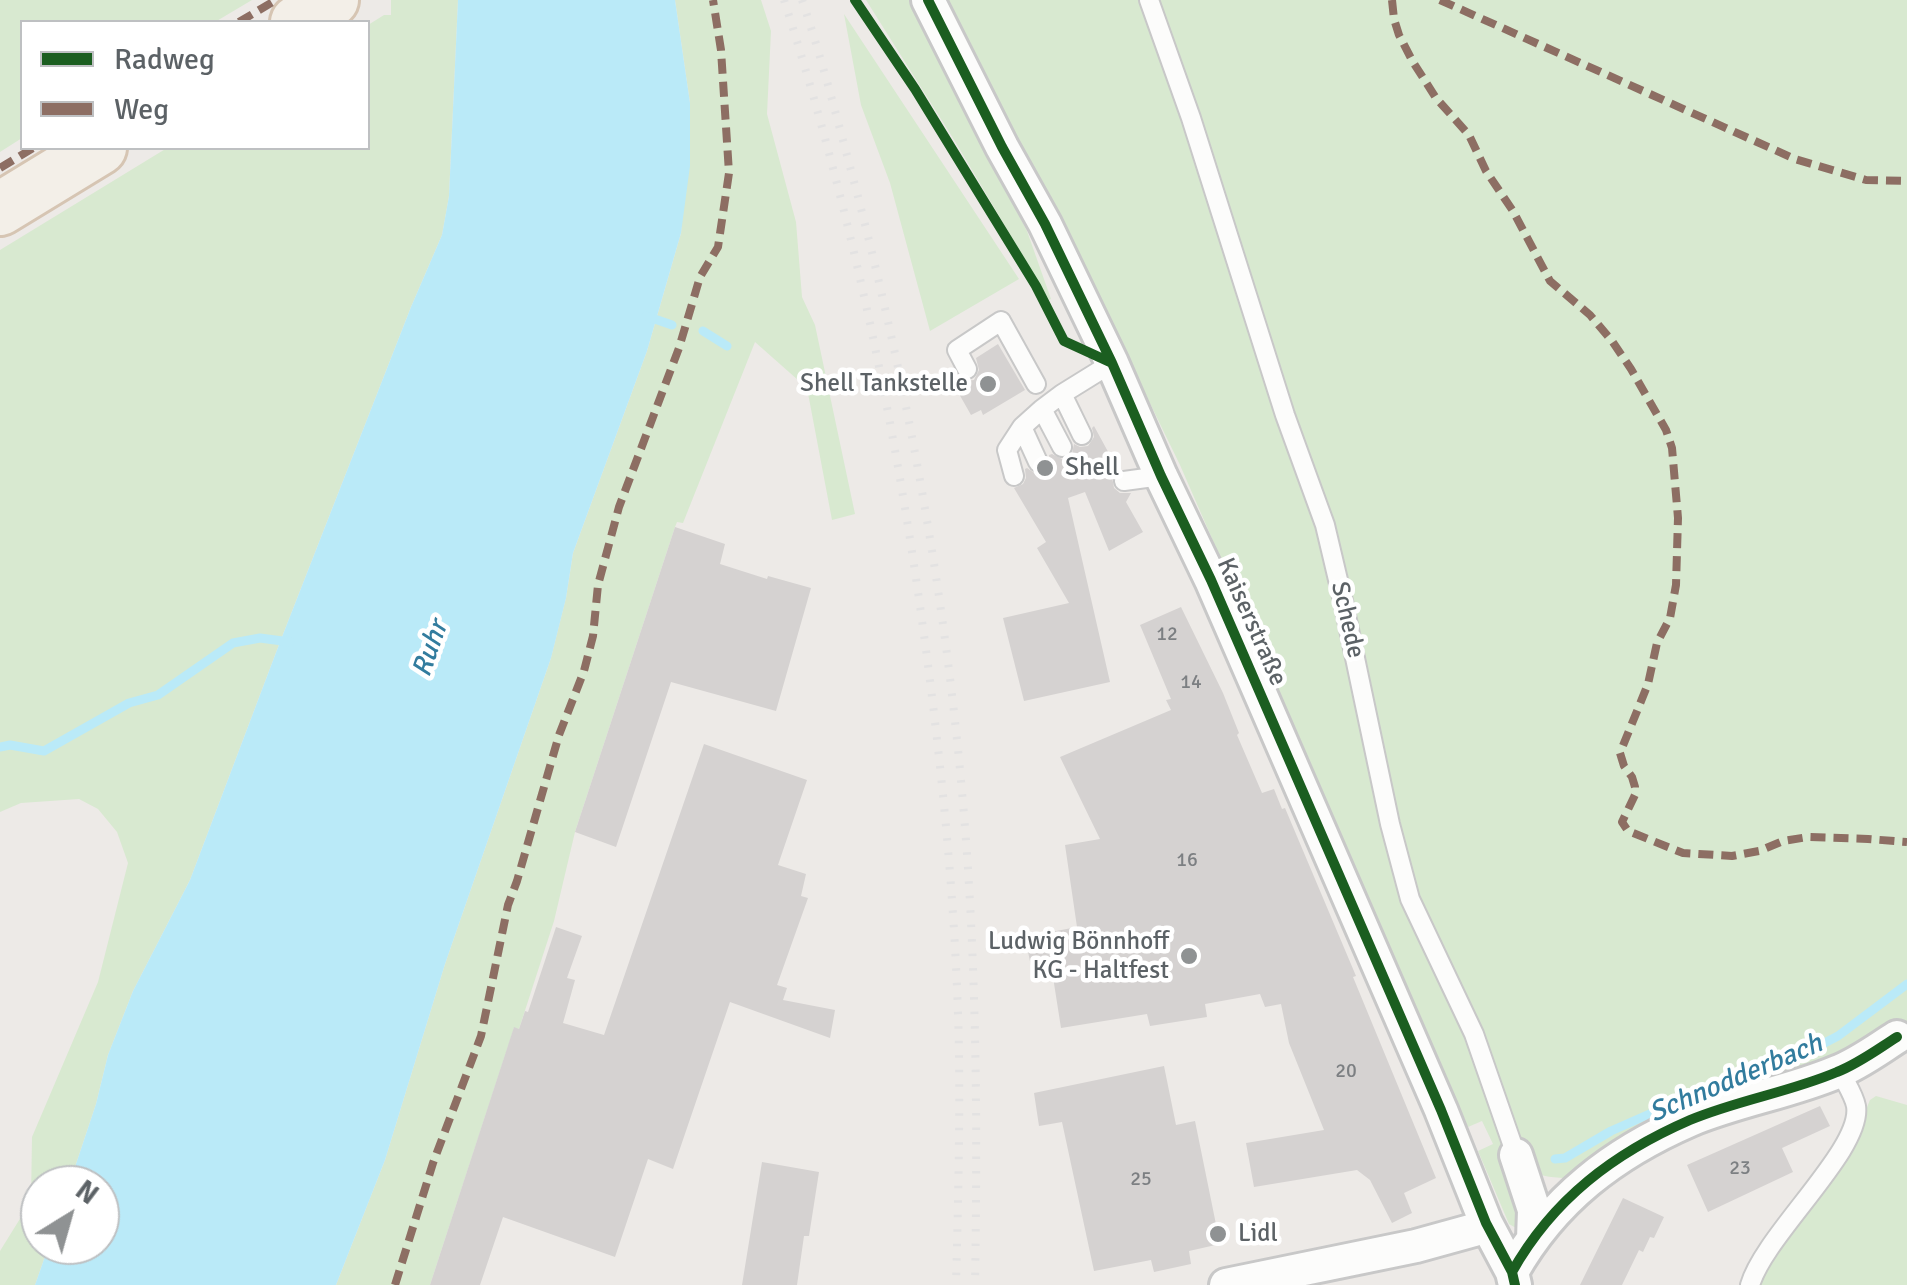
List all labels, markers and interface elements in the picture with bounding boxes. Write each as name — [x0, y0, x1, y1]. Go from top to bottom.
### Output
legend — [20, 20, 370, 150]
text: Radweg — [114, 41, 215, 78]
text: Weg — [114, 91, 169, 128]
place label: Shell Tankstelle — [800, 369, 968, 399]
marker: Shell Tankstelle — [977, 373, 999, 395]
place label: Shell — [1065, 453, 1119, 483]
marker: Shell — [1034, 457, 1056, 479]
street label: Kaiserstraße — [1210, 553, 1292, 691]
street label: Schede — [1324, 579, 1370, 661]
water label: Ruhr — [406, 617, 456, 681]
house number: 12 — [1156, 623, 1178, 647]
house number: 14 — [1180, 671, 1202, 695]
house number: 16 — [1176, 849, 1198, 873]
place label: Ludwig Bönnhoff KG - Haltfest — [988, 927, 1169, 986]
marker: Ludwig Bönnhoff KG - Haltfest — [1178, 945, 1200, 967]
water label: Schnodderbach — [1644, 1027, 1828, 1131]
house number: 20 — [1335, 1060, 1357, 1084]
house number: 23 — [1729, 1157, 1751, 1181]
north arrow — [20, 1165, 120, 1265]
house number: 25 — [1130, 1168, 1152, 1192]
text: N — [69, 1173, 105, 1212]
place label: Lidl — [1238, 1219, 1278, 1249]
marker: Lidl — [1207, 1223, 1229, 1245]

